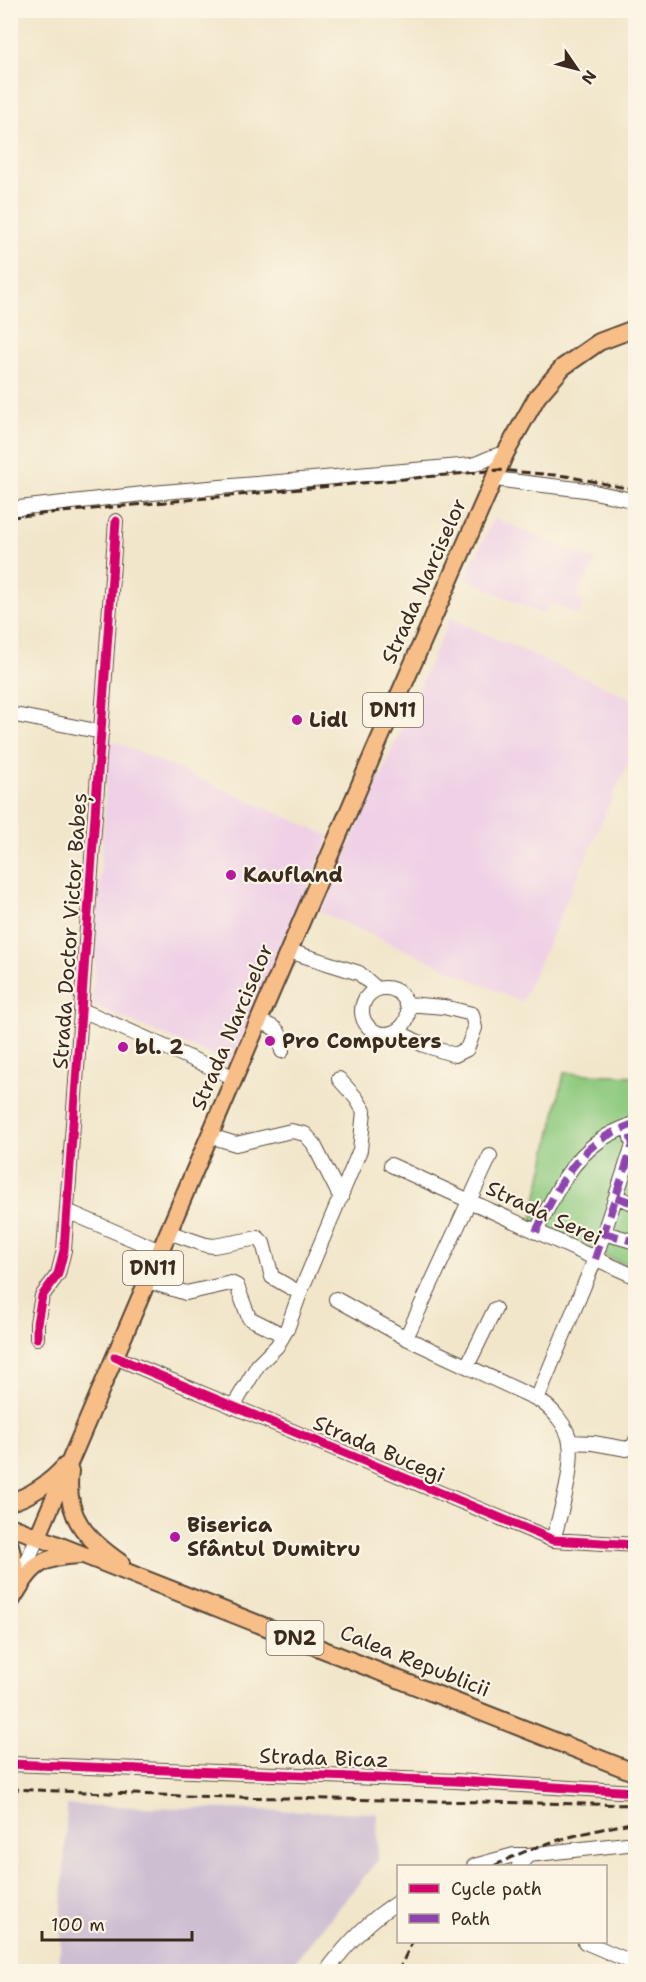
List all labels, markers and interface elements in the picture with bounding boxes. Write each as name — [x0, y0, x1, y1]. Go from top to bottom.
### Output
north arrow — [547, 39, 607, 99]
text: N — [577, 66, 601, 89]
street label: Strada Narciselor — [375, 494, 473, 668]
road number: DN11 — [363, 693, 423, 727]
place label: Lidl — [309, 706, 348, 734]
marker: Lidl — [290, 713, 304, 727]
street label: Strada Doctor Victor Babeș — [46, 792, 95, 1070]
place label: Kaufland — [243, 861, 343, 889]
marker: Kaufland — [224, 868, 238, 882]
street label: Strada Narciselor — [184, 939, 280, 1115]
place label: Pro Computers — [282, 1027, 442, 1055]
place label: bl. 2 — [135, 1033, 184, 1061]
marker: Pro Computers — [263, 1034, 277, 1048]
marker: bl. 2 — [116, 1040, 130, 1054]
street label: Strada Serei — [482, 1174, 606, 1252]
road number: DN11 — [123, 1251, 183, 1285]
street label: Strada Bucegi — [309, 1409, 449, 1489]
place label: Biserica Sfântul Dumitru — [187, 1511, 361, 1563]
marker: Biserica Sfântul Dumitru — [168, 1530, 182, 1544]
street label: Calea Republicii — [336, 1618, 494, 1704]
road number: DN2 — [266, 1621, 324, 1655]
street label: Strada Bicaz — [259, 1742, 389, 1774]
legend — [397, 1865, 607, 1943]
text: Cycle path — [451, 1877, 542, 1901]
scale bar — [42, 1904, 192, 1942]
text: Path — [451, 1907, 490, 1931]
text: 100 m — [51, 1913, 105, 1937]

